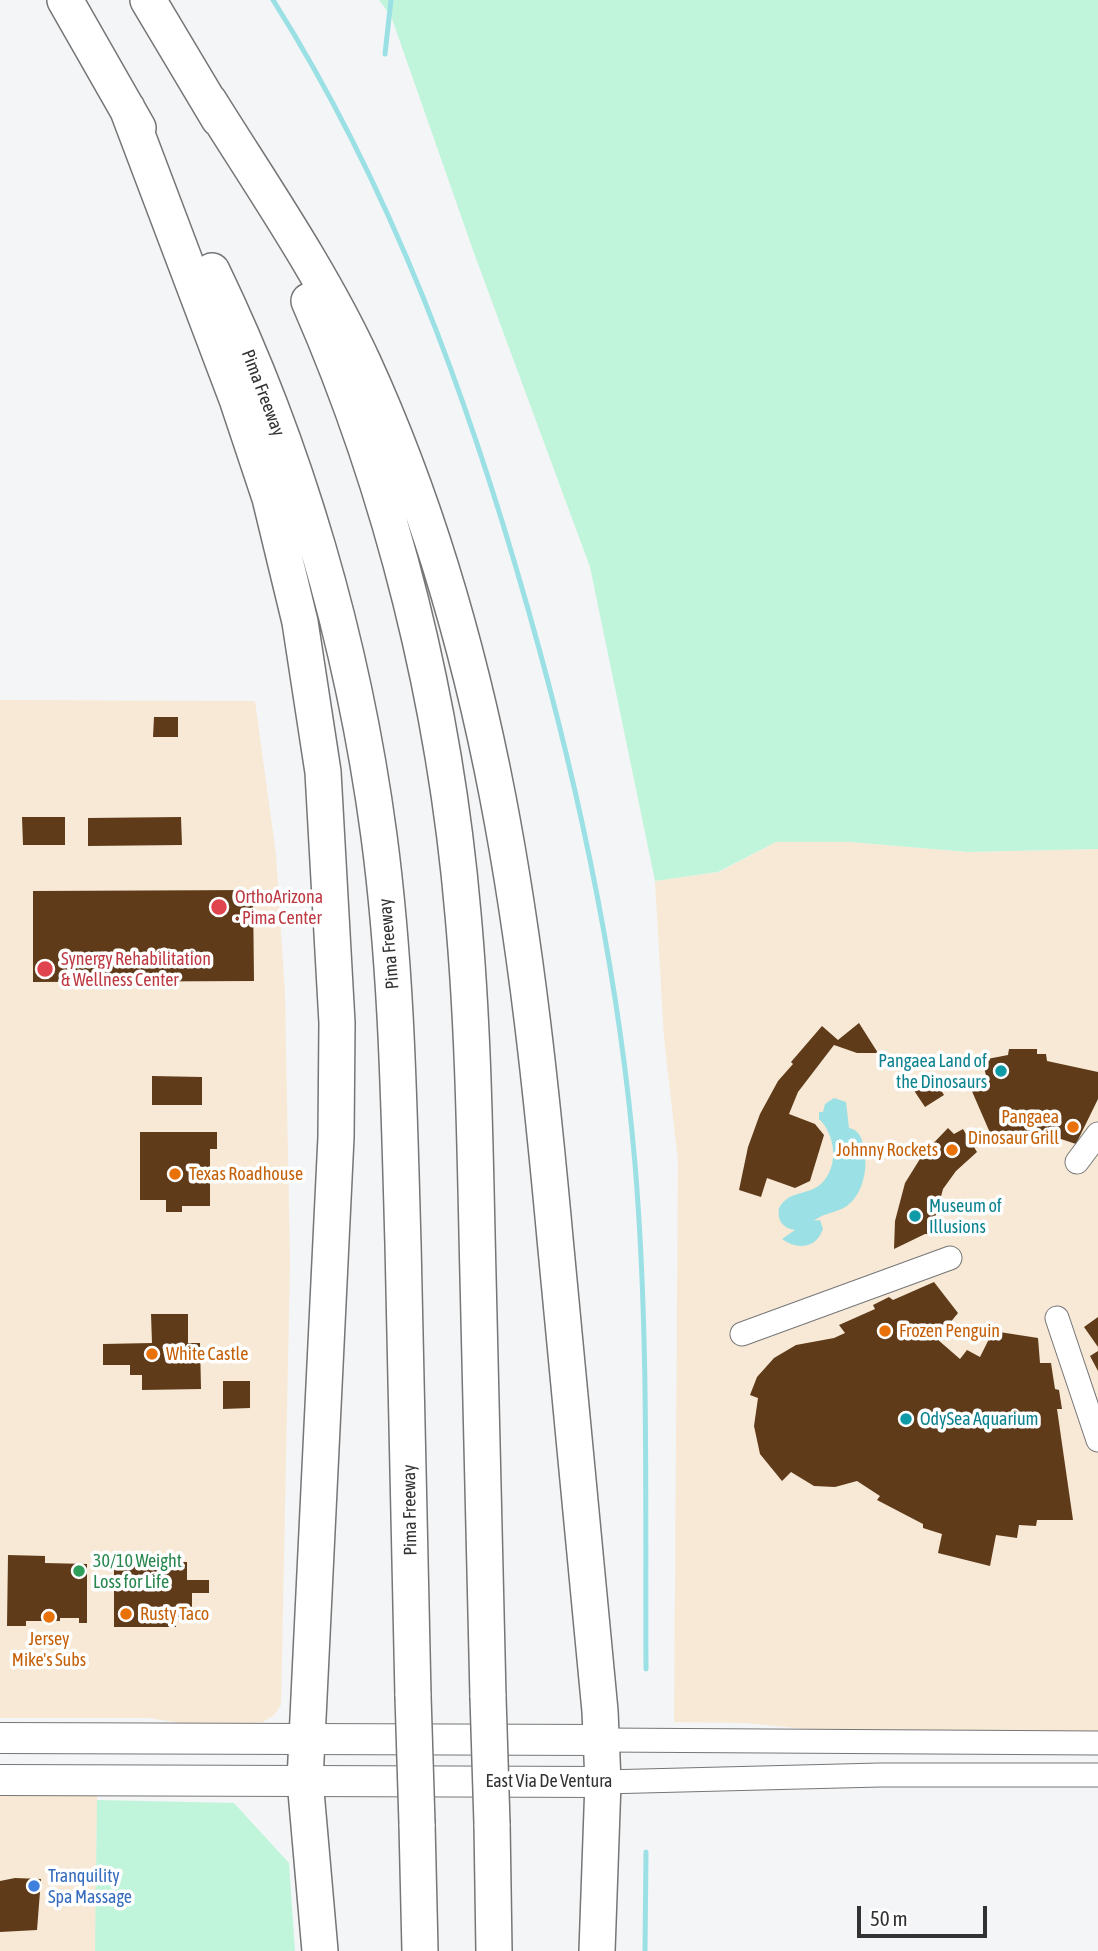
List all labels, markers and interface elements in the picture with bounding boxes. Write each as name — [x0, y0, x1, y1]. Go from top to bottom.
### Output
street label: Pima Freeway — [237, 347, 289, 439]
place label: OrthoArizona - Pima Center — [235, 886, 323, 928]
marker: OrthoArizona - Pima Center — [209, 897, 229, 917]
street label: Pima Freeway — [374, 898, 404, 990]
place label: Synergy Rehabilitation & Wellness Center — [61, 948, 211, 990]
marker: Synergy Rehabilitation & Wellness Center — [35, 959, 55, 979]
place label: Pangaea Land of the Dinosaurs — [878, 1050, 987, 1092]
marker: Pangaea Land of the Dinosaurs — [993, 1063, 1009, 1079]
place label: Pangaea Dinosaur Grill — [968, 1106, 1059, 1148]
marker: Pangaea Dinosaur Grill — [1065, 1119, 1081, 1135]
place label: Johnny Rockets — [836, 1139, 938, 1161]
marker: Johnny Rockets — [944, 1142, 960, 1158]
place label: Texas Roadhouse — [189, 1163, 303, 1185]
marker: Texas Roadhouse — [167, 1166, 183, 1182]
place label: Museum of Illusions — [929, 1195, 1002, 1238]
marker: Museum of Illusions — [907, 1208, 923, 1224]
place label: Frozen Penguin — [899, 1320, 1000, 1342]
marker: Frozen Penguin — [877, 1323, 893, 1339]
place label: White Castle — [166, 1343, 248, 1365]
marker: White Castle — [144, 1346, 160, 1362]
place label: OdySea Aquarium — [920, 1408, 1039, 1430]
marker: OdySea Aquarium — [898, 1411, 914, 1427]
street label: Pima Freeway — [398, 1464, 422, 1556]
place label: 30/10 Weight Loss for Life — [93, 1550, 182, 1592]
marker: 30/10 Weight Loss for Life — [71, 1563, 87, 1579]
place label: Rusty Taco — [140, 1603, 209, 1625]
marker: Rusty Taco — [118, 1606, 134, 1622]
marker: Jersey Mike's Subs — [41, 1609, 57, 1625]
place label: Jersey Mike's Subs — [12, 1628, 86, 1670]
street label: East Via De Ventura — [486, 1770, 612, 1792]
place label: Tranquility Spa Massage — [48, 1865, 132, 1908]
marker: Tranquility Spa Massage — [26, 1878, 42, 1894]
scale bar — [860, 1892, 990, 1936]
text: 50 m — [870, 1906, 908, 1930]

